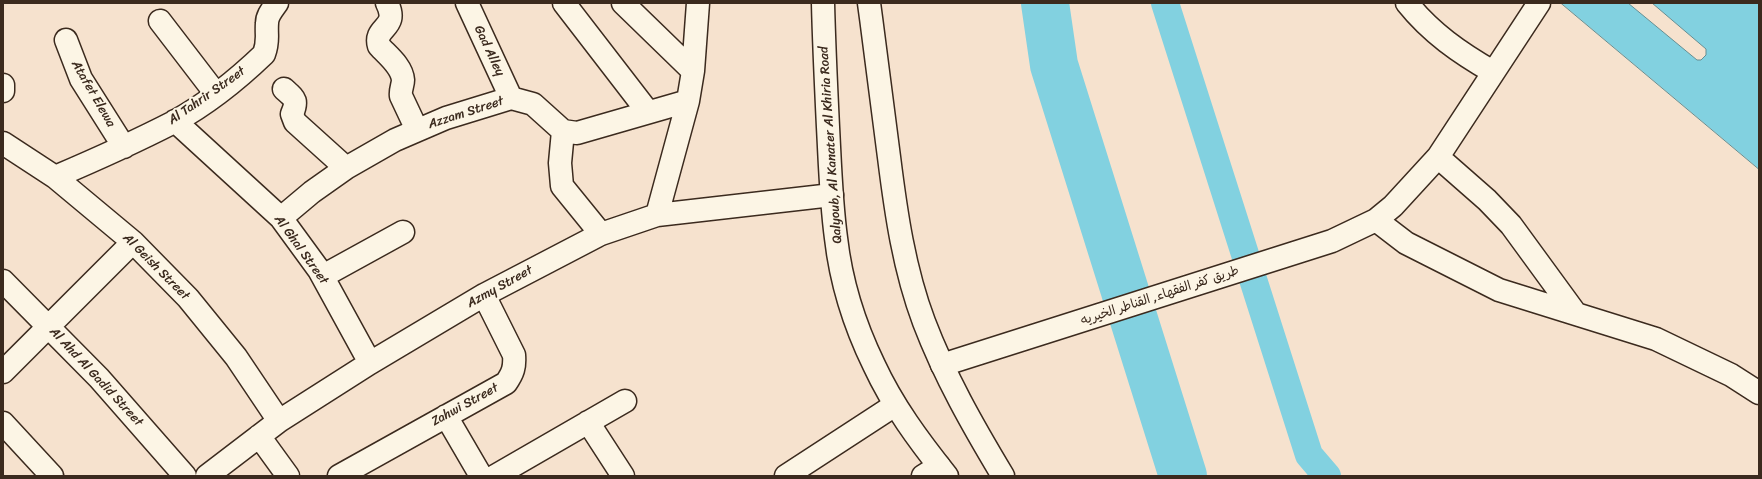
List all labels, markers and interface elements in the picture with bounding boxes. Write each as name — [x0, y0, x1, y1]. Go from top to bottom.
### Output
street label: Gad Alley — [470, 23, 508, 79]
street label: Qalyoub, Al Kanater Al Khiria Road — [816, 46, 846, 244]
street label: Atafet Elewa — [68, 58, 118, 130]
street label: Al Tahrir Street — [165, 64, 249, 128]
street label: Azzam Street — [426, 93, 506, 133]
street label: Al Ghal Street — [271, 212, 331, 288]
street label: Al Geish Street — [119, 230, 193, 304]
street label: Azmy Street — [465, 263, 535, 311]
street label: طريق كفر الفقهاء, القناطر الخيريه — [1079, 263, 1241, 329]
street label: Al Ahd Al Gadid Street — [46, 324, 146, 430]
street label: Zahwi Street — [429, 380, 501, 430]

